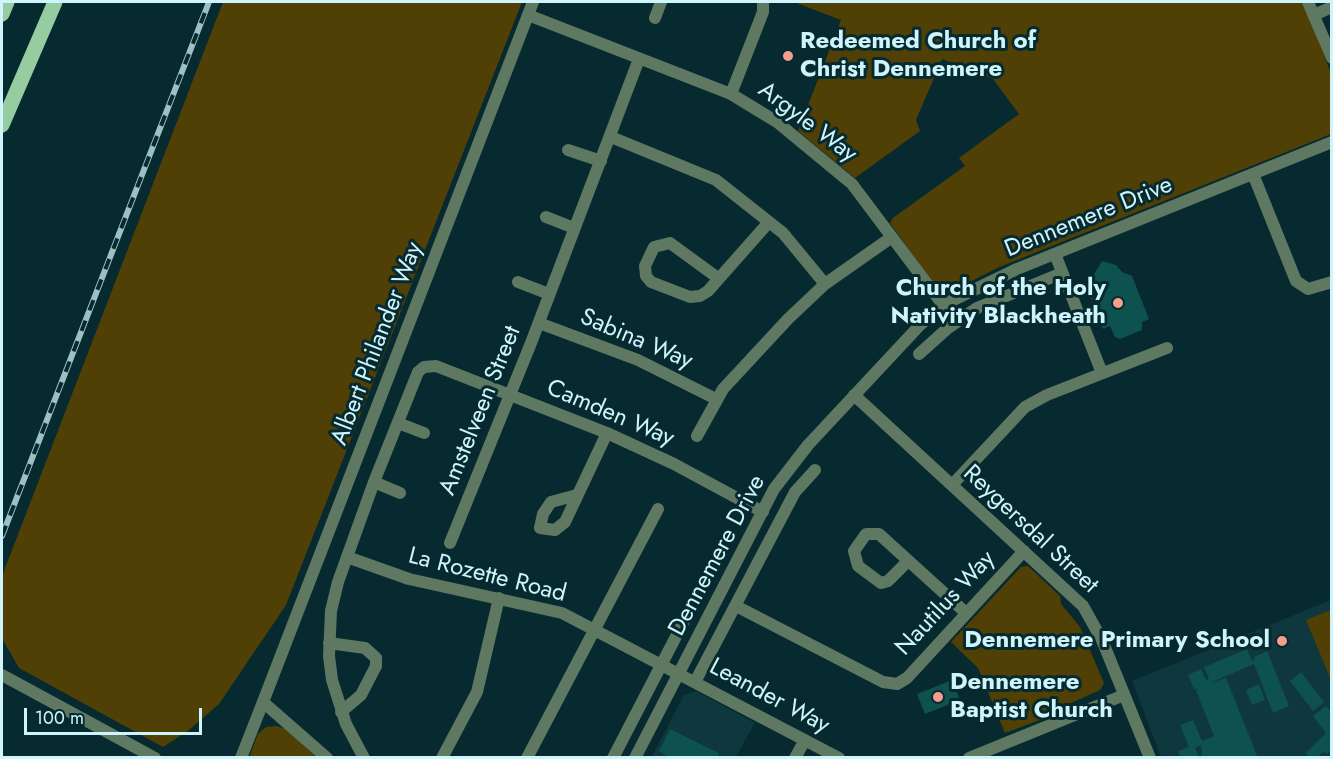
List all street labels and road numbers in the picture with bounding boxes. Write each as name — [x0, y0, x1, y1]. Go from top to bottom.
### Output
street label: Argyle Way — [752, 76, 862, 170]
street label: Dennemere Drive — [1001, 171, 1177, 265]
street label: Albert Philander Way — [326, 238, 430, 450]
street label: Sabina Way — [575, 303, 697, 377]
street label: Amstelveen Street — [434, 322, 528, 500]
street label: Camden Way — [542, 374, 678, 454]
street label: Reygersdal Street — [956, 460, 1104, 600]
street label: Dennemere Drive — [663, 471, 773, 641]
street label: La Rozette Road — [405, 542, 569, 610]
street label: Nautilus Way — [890, 546, 1002, 662]
street label: Leander Way — [704, 653, 834, 741]

